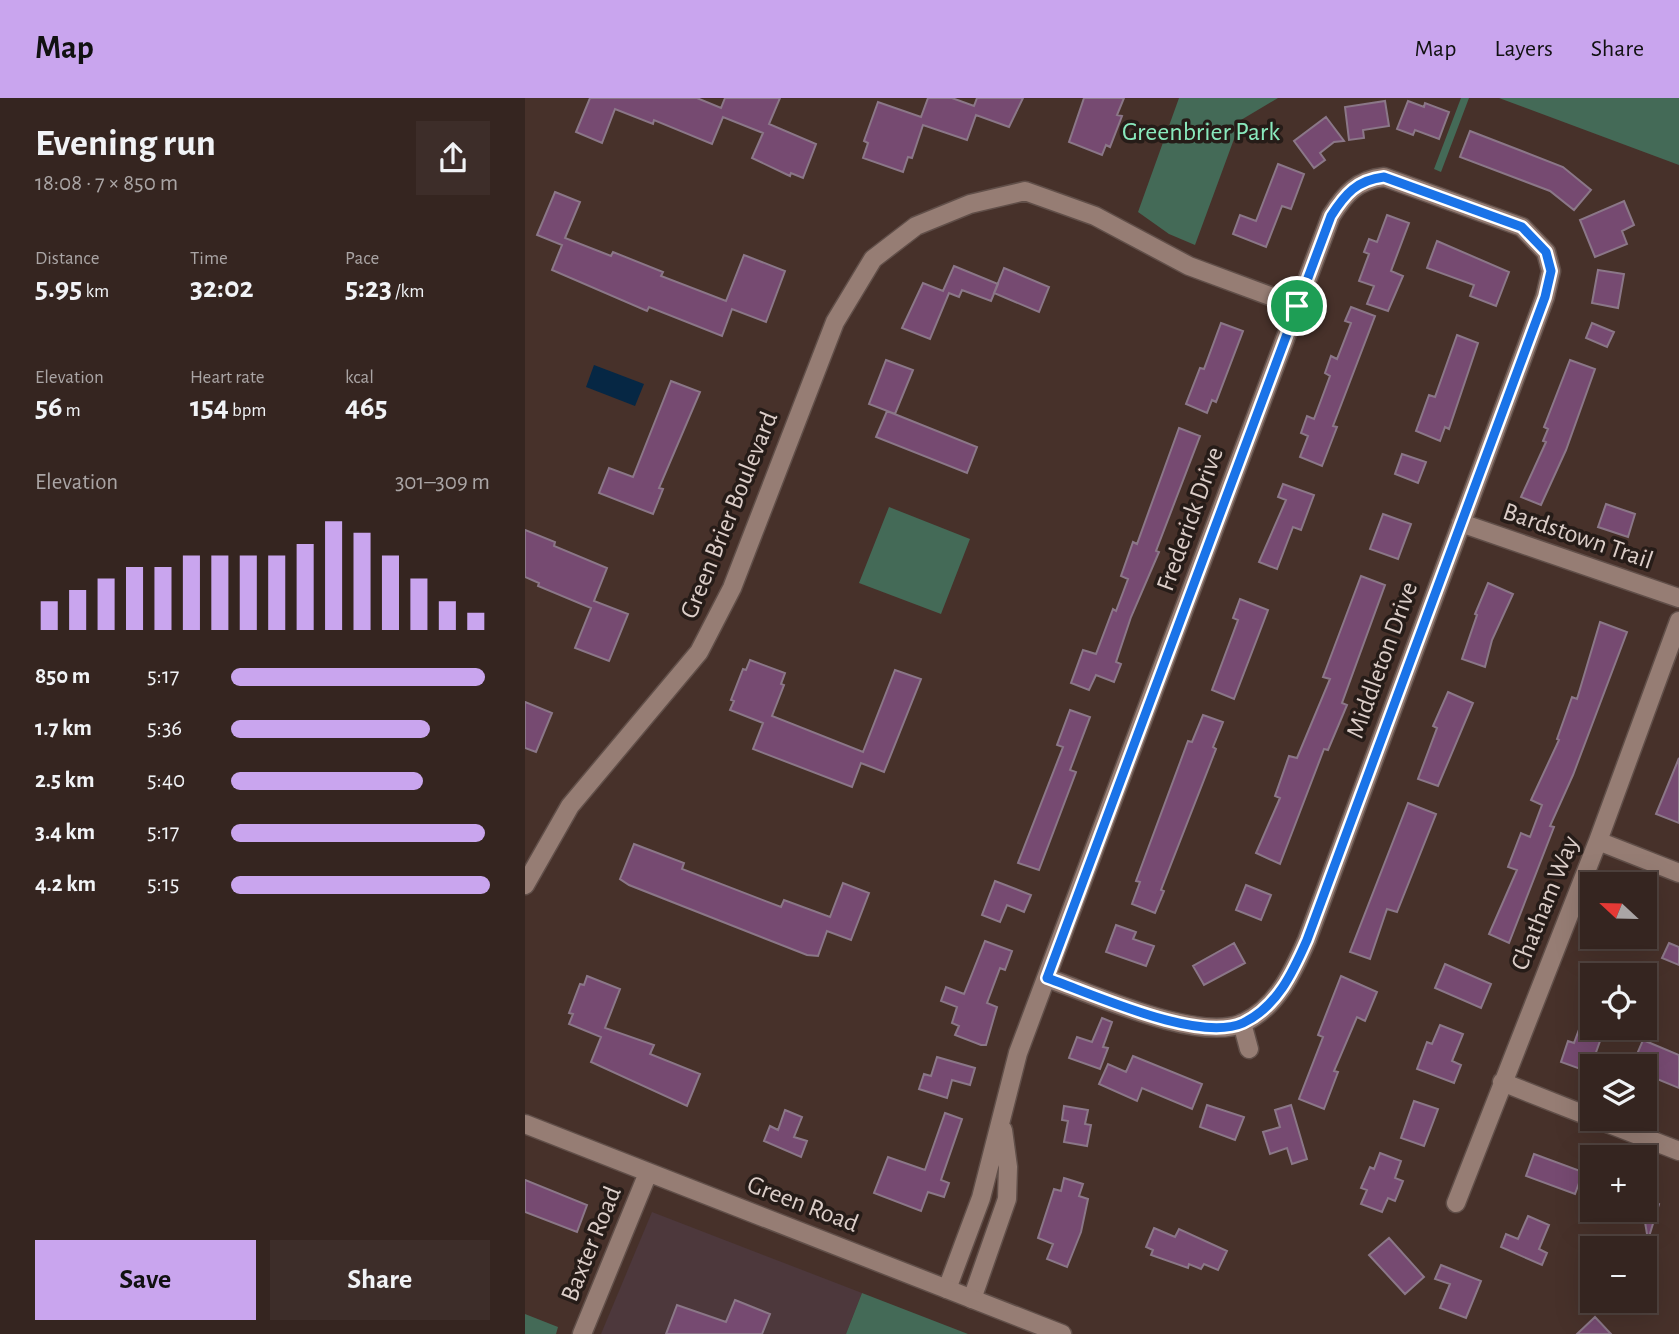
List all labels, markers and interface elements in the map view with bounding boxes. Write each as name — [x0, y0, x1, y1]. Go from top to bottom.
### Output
text: Map — [35, 32, 94, 65]
text: Map — [1414, 37, 1456, 61]
text: Layers — [1494, 37, 1553, 61]
text: Share — [1591, 37, 1644, 61]
park label: Greenbrier Park — [1122, 119, 1280, 145]
button: share — [416, 121, 490, 195]
text: Evening run — [35, 125, 216, 163]
text: 18:08 · 7 × 850 m — [35, 172, 178, 195]
text: Distance — [35, 249, 99, 268]
text: Time — [190, 249, 228, 268]
text: Pace — [345, 249, 379, 268]
text: 5.95 — [35, 273, 82, 303]
text: 32:02 — [190, 273, 254, 303]
text: 5:23 — [345, 273, 392, 303]
pin — [1267, 276, 1327, 336]
text: km — [82, 282, 109, 301]
text: /km — [392, 282, 424, 301]
icon: arrive — [1278, 287, 1316, 325]
text: Elevation — [35, 368, 104, 387]
text: Heart rate — [190, 368, 265, 387]
text: kcal — [345, 368, 374, 387]
text: 56 — [35, 392, 62, 422]
text: 154 — [190, 392, 229, 422]
text: 465 — [345, 392, 388, 422]
text: m — [62, 401, 81, 420]
text: bpm — [229, 401, 266, 420]
street label: Green Brier Boulevard — [676, 408, 782, 622]
street label: Frederick Drive — [1152, 444, 1228, 594]
text: Elevation — [35, 471, 118, 494]
text: 301–309 m — [395, 471, 490, 494]
street label: Bardstown Trail — [1500, 498, 1656, 574]
street label: Middleton Drive — [1342, 578, 1422, 742]
text: 850 m — [35, 665, 90, 688]
text: 5:17 — [147, 665, 179, 688]
text: 1.7 km — [35, 717, 92, 740]
text: 5:36 — [147, 717, 182, 740]
text: 2.5 km — [35, 769, 94, 792]
text: 5:40 — [147, 769, 185, 792]
text: 3.4 km — [35, 821, 95, 844]
text: 5:17 — [147, 821, 179, 844]
street label: Chatham Way — [1506, 832, 1584, 974]
north arrow — [1580, 872, 1657, 948]
map controls — [1580, 872, 1657, 1313]
text: 4.2 km — [35, 873, 96, 896]
text: 5:15 — [147, 873, 179, 896]
button: locate — [1580, 963, 1657, 1040]
button: layers — [1580, 1054, 1657, 1131]
button: + — [1580, 1145, 1657, 1222]
street label: Green Road — [744, 1171, 862, 1237]
street label: Baxter Road — [556, 1183, 626, 1305]
button: − — [1580, 1236, 1657, 1313]
button: Save — [35, 1240, 256, 1320]
button: Share — [270, 1240, 490, 1320]

